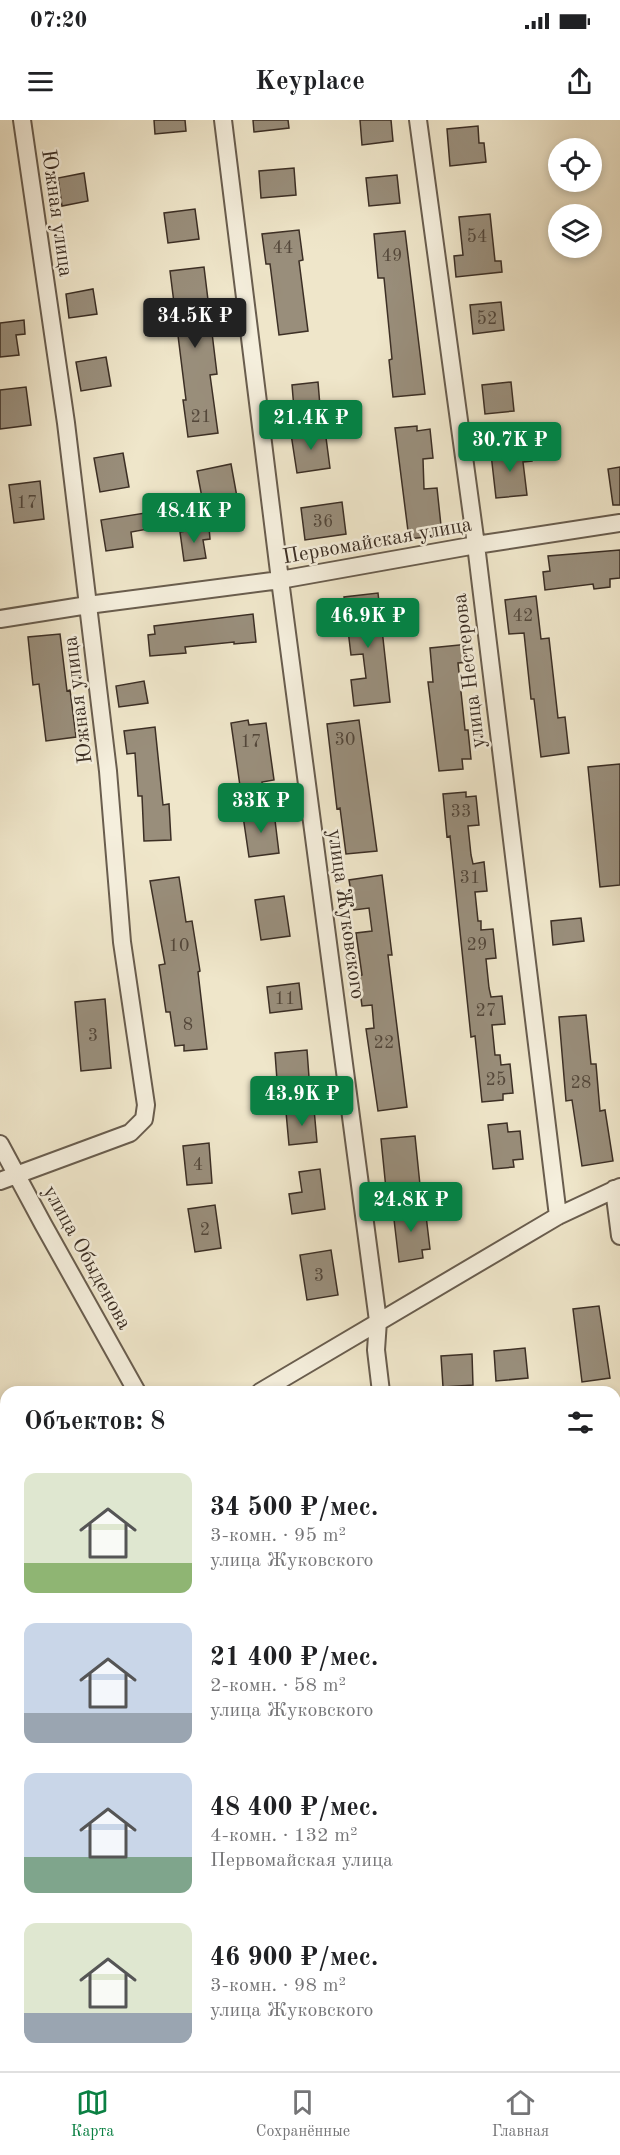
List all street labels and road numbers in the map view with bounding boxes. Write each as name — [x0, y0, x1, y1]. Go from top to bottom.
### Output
street label: Южная улица — [37, 148, 76, 278]
street label: Первомайская улица — [281, 514, 474, 568]
street label: улица Нестерова — [450, 592, 489, 750]
street label: Южная улица — [60, 635, 97, 765]
street label: улица Жуковского — [323, 828, 368, 1001]
street label: улица Обыденова — [39, 1182, 135, 1333]

